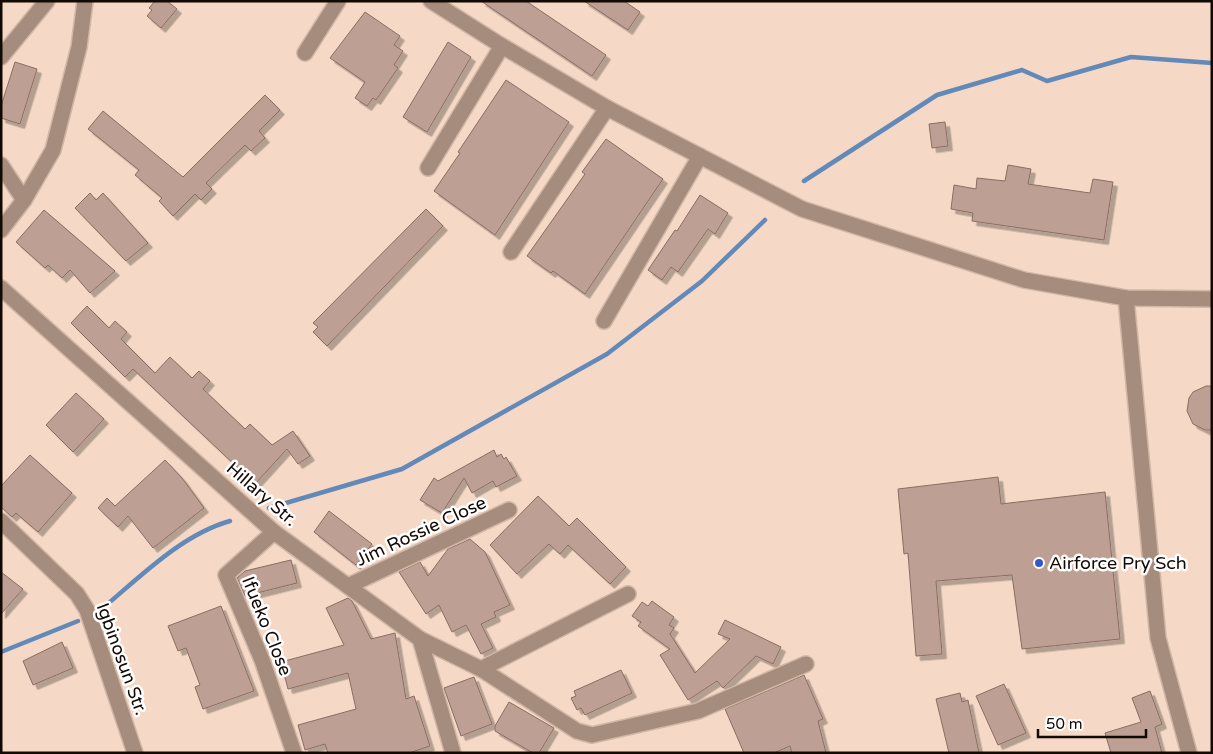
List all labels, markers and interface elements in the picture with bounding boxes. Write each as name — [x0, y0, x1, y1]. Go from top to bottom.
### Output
street label: Hillary Str. — [222, 457, 302, 531]
street label: Jim Rossie Close — [352, 491, 490, 571]
place label: Airforce Pry Sch — [1049, 552, 1187, 574]
marker: Airforce Pry Sch — [1033, 557, 1045, 569]
street label: Ifueko Close — [237, 573, 297, 679]
street label: Igbinosun Str. — [92, 600, 152, 718]
scale bar — [1038, 706, 1146, 738]
text: 50 m — [1046, 715, 1083, 733]

